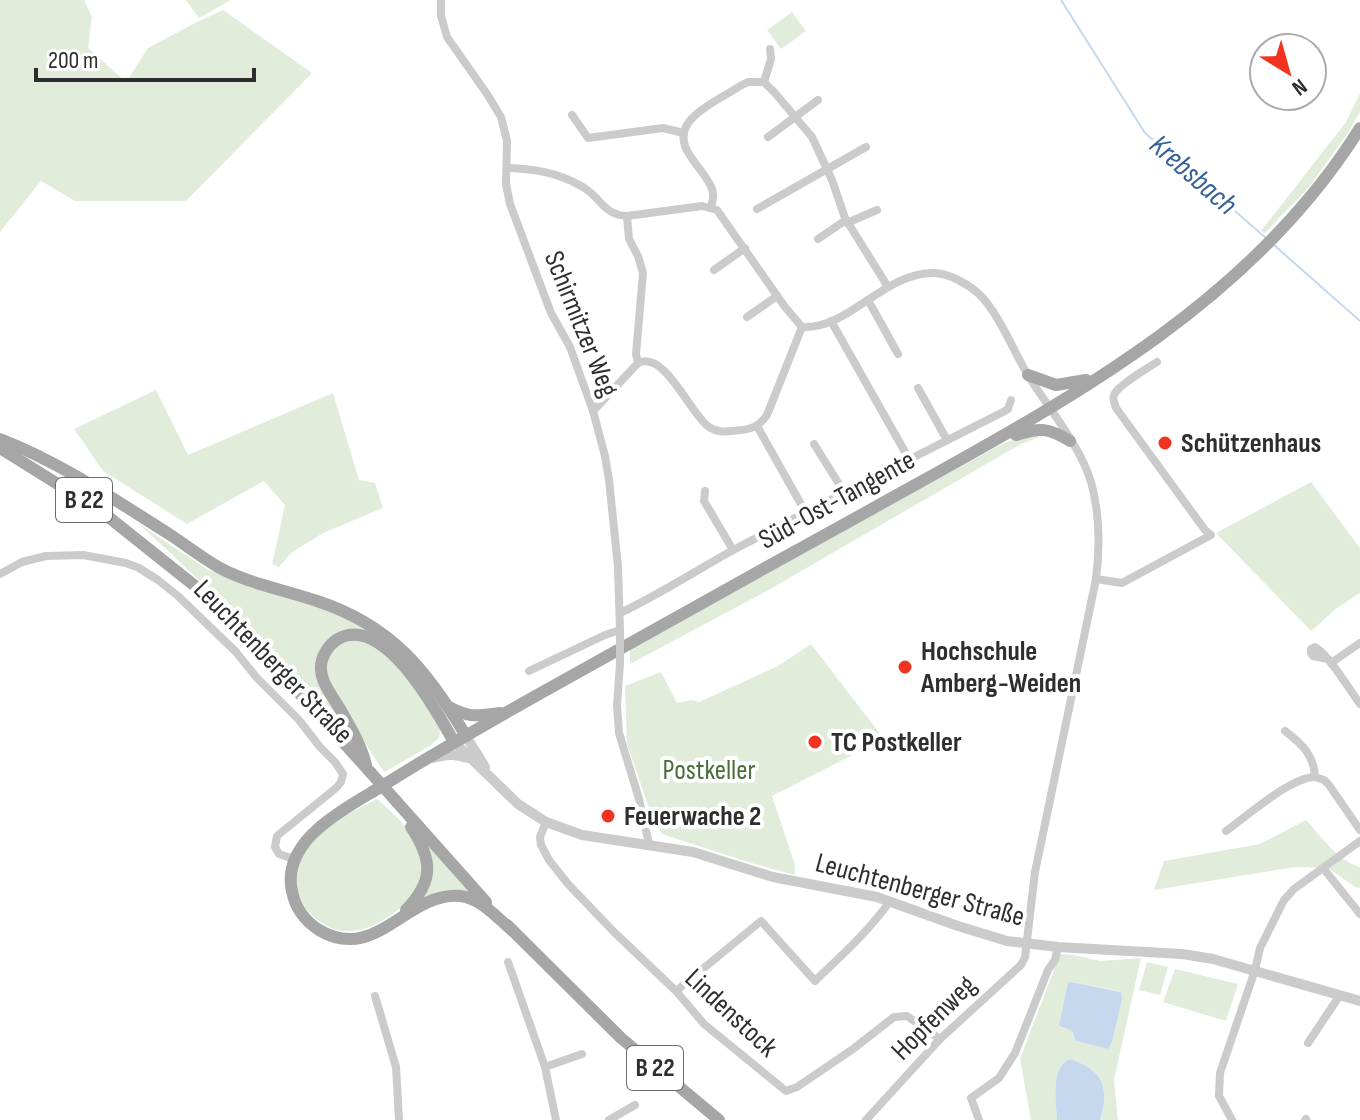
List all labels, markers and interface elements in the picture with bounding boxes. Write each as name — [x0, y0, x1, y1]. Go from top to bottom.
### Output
scale bar — [36, 32, 254, 82]
north arrow — [1248, 32, 1328, 112]
text: 200 m — [48, 46, 99, 75]
text: N — [1286, 72, 1312, 101]
water label: Krebsbach — [1142, 127, 1244, 223]
street label: Schirmitzer Weg — [537, 246, 625, 402]
place label: Schützenhaus — [1181, 427, 1321, 460]
marker: Schützenhaus — [1156, 434, 1174, 452]
street label: Süd-Ost-Tangente — [753, 444, 921, 556]
road number: B 22 — [56, 478, 112, 522]
street label: Leuchtenberger Straße — [187, 573, 359, 751]
place label: Hochschule Amberg-Weiden — [920, 635, 1081, 700]
marker: Hochschule Amberg-Weiden — [896, 658, 914, 676]
place label: TC Postkeller — [831, 726, 962, 759]
marker: TC Postkeller — [806, 733, 824, 751]
park label: Postkeller — [662, 754, 756, 787]
place label: Feuerwache 2 — [624, 800, 761, 833]
marker: Feuerwache 2 — [599, 807, 617, 825]
street label: Leuchtenberger Straße — [812, 846, 1028, 934]
street label: Lindenstock — [678, 962, 784, 1064]
street label: Hopfenweg — [885, 969, 983, 1067]
road number: B 22 — [627, 1046, 683, 1090]

